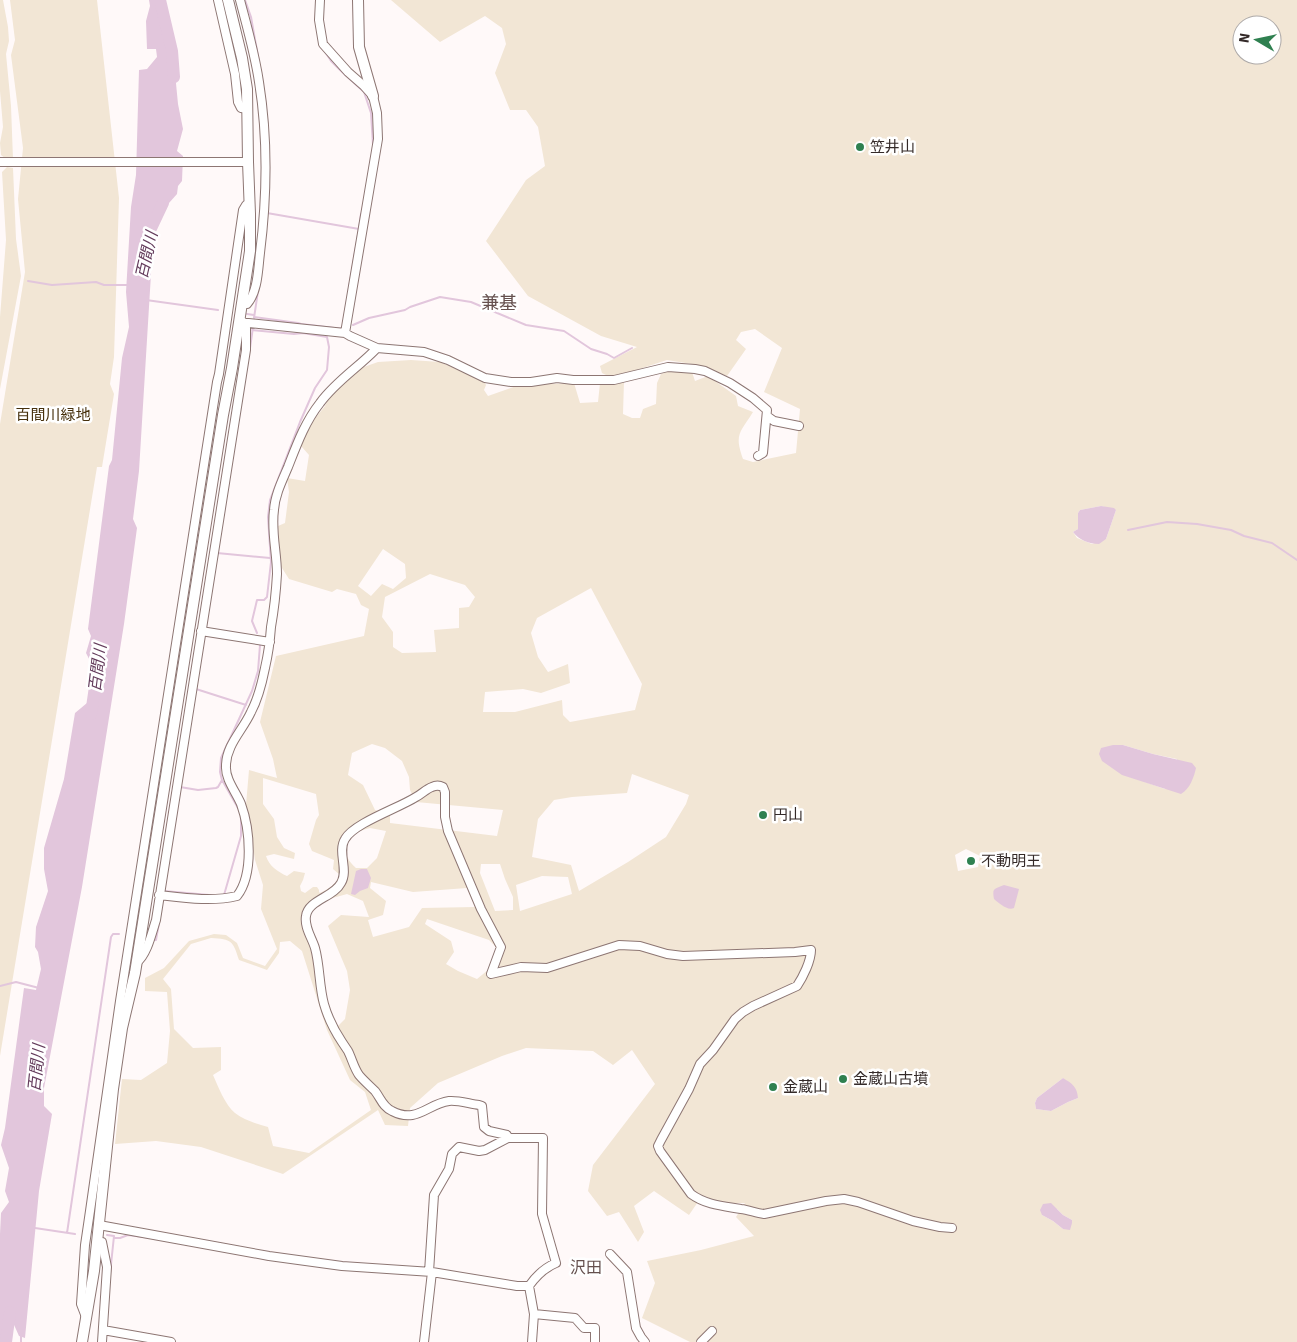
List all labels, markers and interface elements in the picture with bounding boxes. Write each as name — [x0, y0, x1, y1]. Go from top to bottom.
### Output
north arrow — [1232, 15, 1282, 65]
text: N — [1235, 32, 1254, 44]
place label: 笠井山 — [870, 138, 915, 156]
marker: 笠井山 — [854, 141, 866, 153]
water label: 百間川 — [132, 228, 163, 281]
district label: 兼基 — [481, 292, 517, 314]
park label: 百間川緑地 — [15, 406, 91, 424]
water label: 百間川 — [85, 641, 111, 693]
place label: 円山 — [773, 806, 803, 824]
marker: 円山 — [757, 809, 769, 821]
place label: 不動明王 — [981, 852, 1041, 870]
marker: 不動明王 — [965, 855, 977, 867]
water label: 百間川 — [25, 1041, 50, 1093]
place label: 金蔵山古墳 — [853, 1070, 928, 1088]
marker: 金蔵山古墳 — [837, 1073, 849, 1085]
place label: 金蔵山 — [783, 1078, 828, 1096]
marker: 金蔵山 — [767, 1081, 779, 1093]
district label: 沢田 — [570, 1258, 602, 1278]

